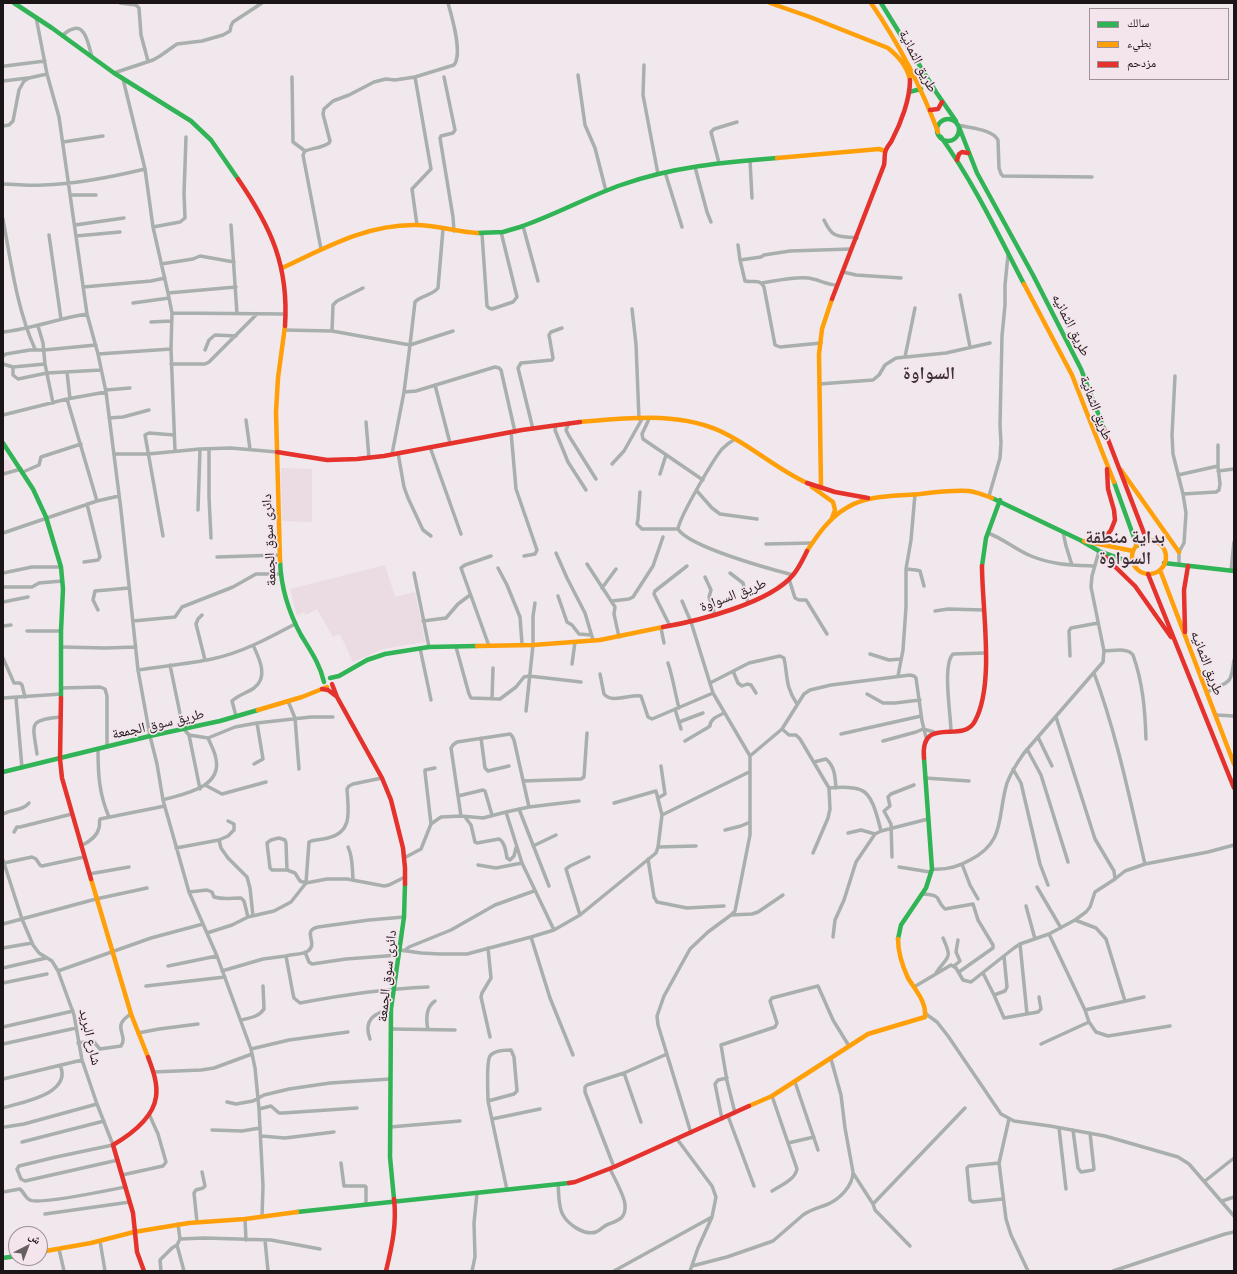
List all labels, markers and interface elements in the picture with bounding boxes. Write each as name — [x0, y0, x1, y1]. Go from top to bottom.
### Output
legend — [1089, 8, 1229, 80]
text: سالك — [1127, 16, 1149, 30]
street label: طريق الثمانية — [895, 27, 941, 95]
text: بطيء — [1127, 36, 1151, 50]
text: مزدحم — [1127, 56, 1156, 70]
street label: طريق الثمانيه — [1048, 291, 1094, 359]
district label: السواوة — [903, 362, 955, 384]
street label: طريق الثمانية — [1076, 373, 1116, 443]
street label: دائرى سوق الجمعة — [258, 493, 280, 587]
district label: بداية منطقة السواوة — [1085, 526, 1165, 568]
street label: طريق السواوة — [697, 575, 769, 615]
street label: طريق الثمانيه — [1187, 628, 1227, 698]
street label: طريق سوق الجمعة — [110, 705, 206, 743]
street label: دائرى سوق الجمعة — [374, 929, 400, 1023]
street label: شارع البريد — [75, 1007, 105, 1067]
north arrow — [8, 1226, 48, 1266]
text: ش — [27, 1229, 44, 1246]

